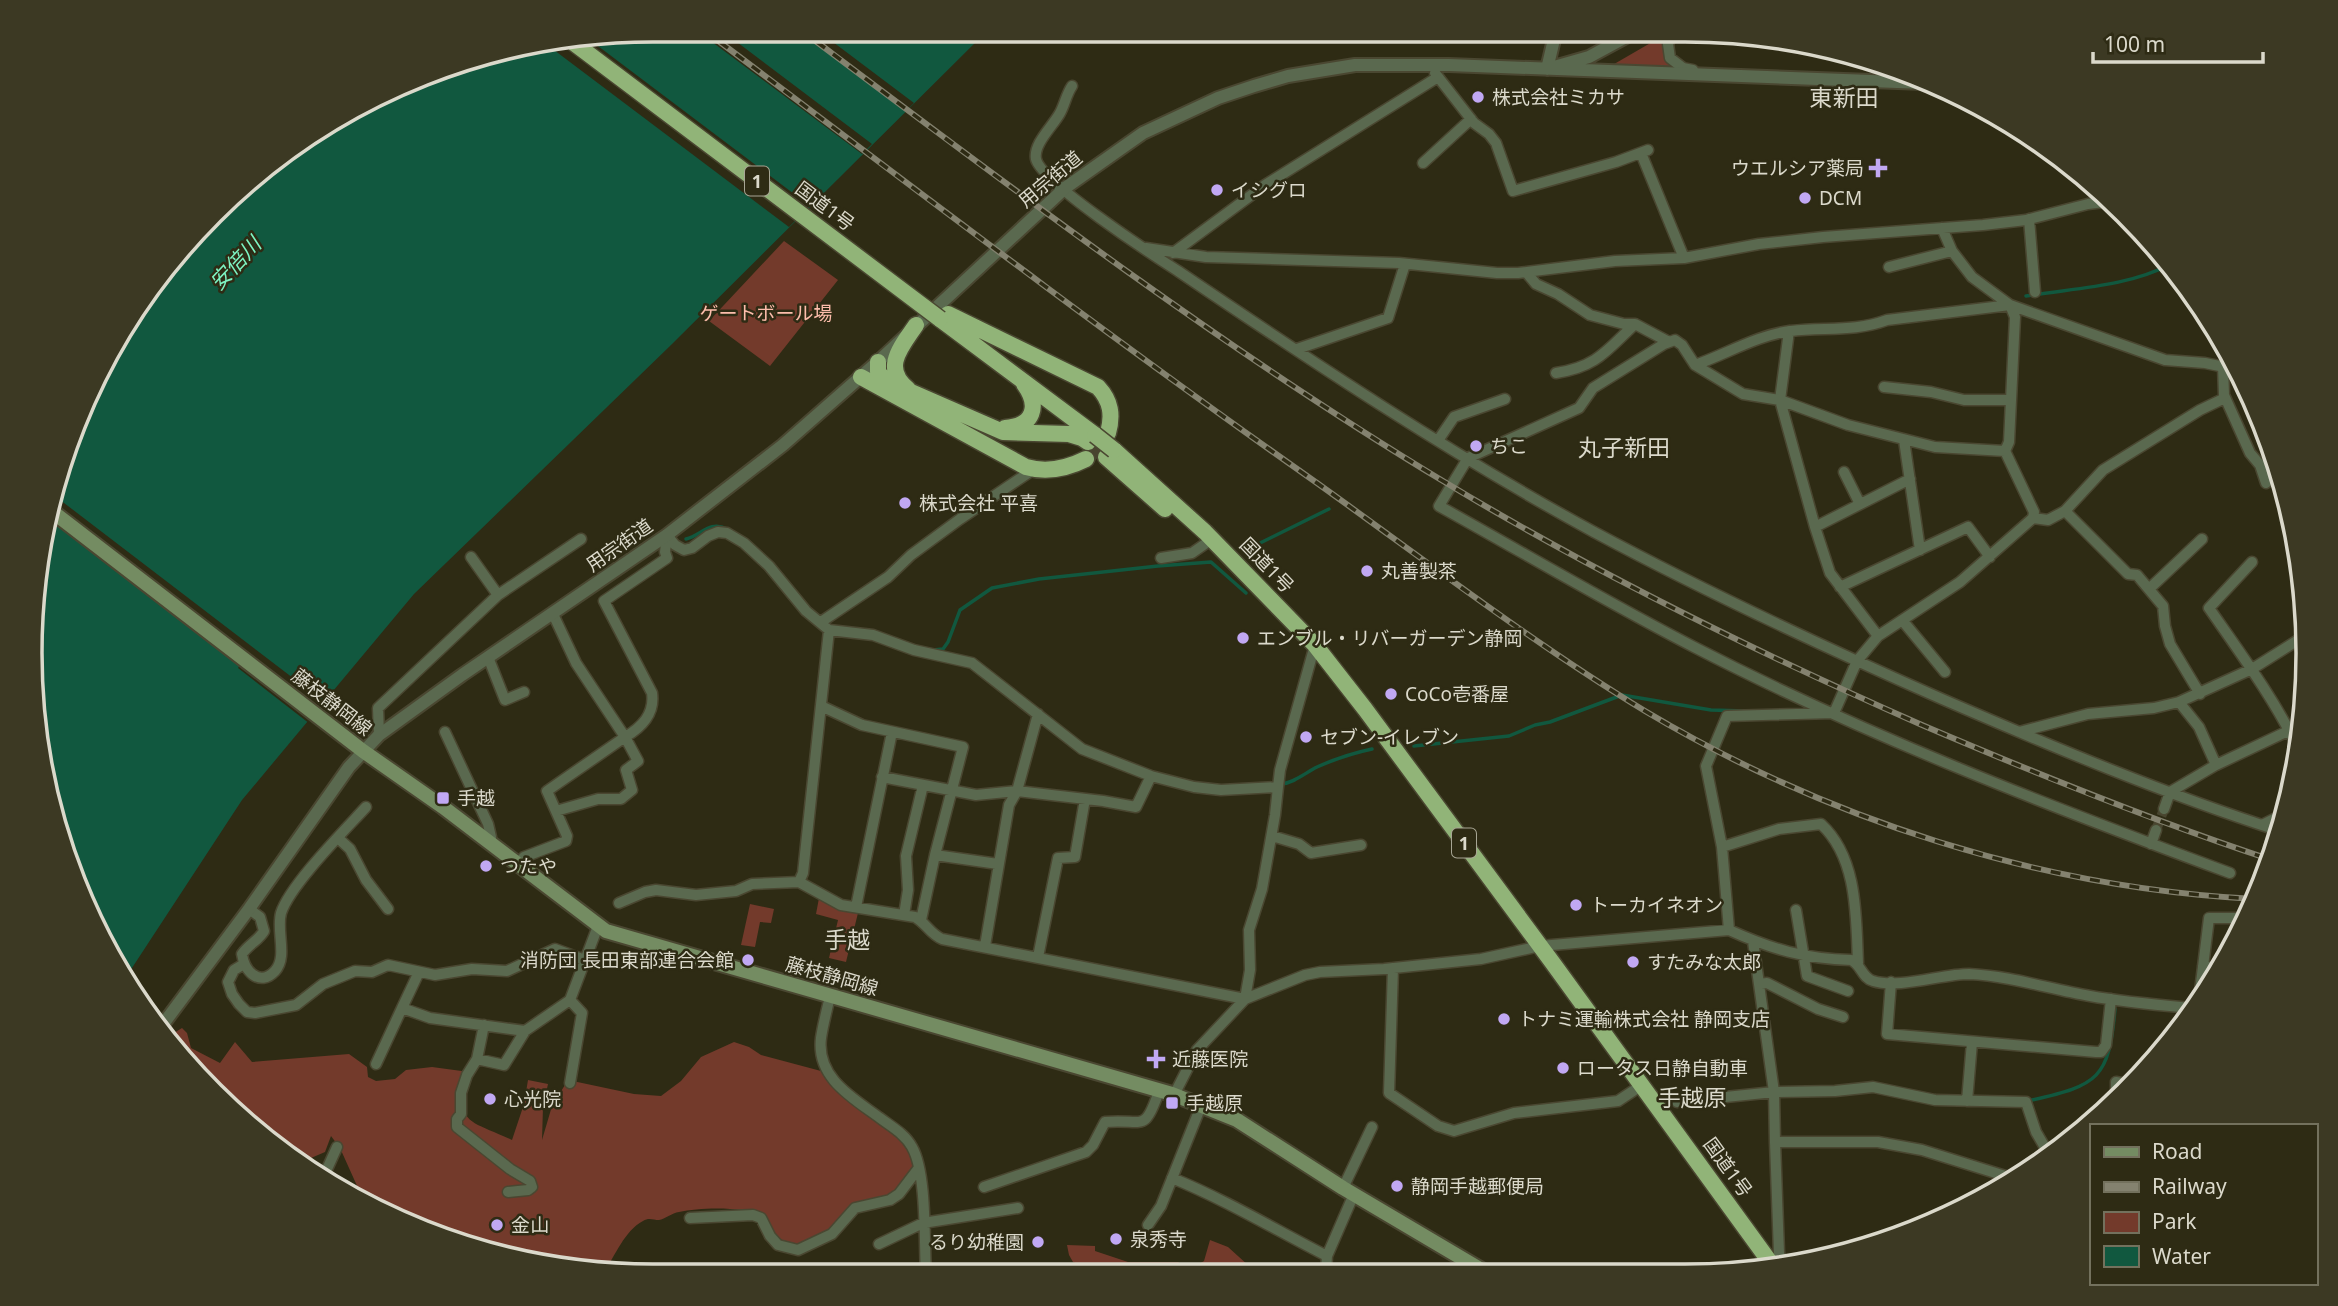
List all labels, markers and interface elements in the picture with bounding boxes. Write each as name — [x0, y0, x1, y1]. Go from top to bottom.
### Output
scale bar — [2093, 21, 2263, 65]
text: 100 m — [2104, 30, 2165, 58]
district label: 東新田 — [1810, 81, 1879, 113]
place label: 株式会社ミカサ — [1492, 84, 1625, 110]
marker: 株式会社ミカサ — [1470, 89, 1486, 105]
street label: 用宗街道 — [1013, 145, 1087, 213]
place label: ウエルシア薬局 — [1731, 155, 1864, 181]
marker: ウエルシア薬局 — [1870, 160, 1886, 176]
road number: 1 — [745, 166, 769, 196]
street label: 国道1号 — [790, 175, 860, 237]
place label: イシグロ — [1231, 177, 1307, 203]
marker: イシグロ — [1209, 182, 1225, 198]
place label: DCM — [1819, 185, 1862, 211]
marker: DCM — [1797, 190, 1813, 206]
water label: 安倍川 — [203, 229, 268, 296]
park label: ゲートボール場 — [699, 300, 833, 326]
district label: 丸子新田 — [1578, 431, 1670, 463]
place label: ちこ — [1490, 433, 1528, 459]
marker: ちこ — [1468, 438, 1484, 454]
place label: 株式会社 平喜 — [919, 490, 1038, 516]
marker: 株式会社 平喜 — [897, 495, 913, 511]
street label: 用宗街道 — [580, 513, 658, 577]
street label: 国道1号 — [1234, 532, 1300, 598]
place label: 丸善製茶 — [1381, 558, 1457, 584]
marker: 丸善製茶 — [1359, 563, 1375, 579]
place label: エンブル・リバーガーデン静岡 — [1257, 625, 1522, 651]
marker: エンブル・リバーガーデン静岡 — [1235, 630, 1251, 646]
street label: 藤枝静岡線 — [287, 663, 377, 741]
place label: CoCo壱番屋 — [1405, 681, 1509, 707]
marker: CoCo壱番屋 — [1383, 686, 1399, 702]
place label: セブン-イレブン — [1320, 724, 1459, 750]
marker: セブン-イレブン — [1298, 729, 1314, 745]
place label: 手越 — [457, 785, 495, 811]
marker: 手越 — [435, 790, 451, 806]
road number: 1 — [1452, 828, 1476, 858]
place label: つたや — [500, 853, 557, 879]
marker: つたや — [478, 858, 494, 874]
place label: トーカイネオン — [1590, 892, 1723, 918]
marker: トーカイネオン — [1568, 897, 1584, 913]
district label: 手越 — [824, 923, 870, 955]
place label: 消防団 長田東部連合会館 — [520, 947, 734, 973]
place label: すたみな太郎 — [1647, 949, 1761, 975]
street label: 藤枝静岡線 — [783, 950, 881, 1002]
marker: 消防団 長田東部連合会館 — [740, 952, 756, 968]
marker: すたみな太郎 — [1625, 954, 1641, 970]
place label: トナミ運輸株式会社 静岡支店 — [1518, 1006, 1770, 1032]
marker: トナミ運輸株式会社 静岡支店 — [1496, 1011, 1512, 1027]
place label: 近藤医院 — [1172, 1046, 1248, 1072]
marker: 近藤医院 — [1146, 1049, 1166, 1069]
place label: ロータス日静自動車 — [1577, 1055, 1748, 1081]
marker: ロータス日静自動車 — [1555, 1060, 1571, 1076]
district label: 手越原 — [1658, 1081, 1727, 1113]
place label: 心光院 — [504, 1086, 561, 1112]
place label: 手越原 — [1186, 1090, 1243, 1116]
marker: 心光院 — [482, 1091, 498, 1107]
marker: 手越原 — [1164, 1095, 1180, 1111]
legend — [2090, 1124, 2317, 1285]
street label: 国道1号 — [1698, 1132, 1758, 1202]
text: Road — [2152, 1137, 2202, 1165]
text: Railway — [2152, 1172, 2227, 1200]
place label: 静岡手越郵便局 — [1411, 1173, 1544, 1199]
marker: 静岡手越郵便局 — [1389, 1178, 1405, 1194]
text: Park — [2152, 1207, 2197, 1235]
place label: 金山 — [511, 1212, 549, 1238]
marker: 金山 — [489, 1217, 505, 1233]
place label: 泉秀寺 — [1130, 1226, 1187, 1252]
place label: るり幼稚園 — [929, 1229, 1024, 1255]
marker: 泉秀寺 — [1108, 1231, 1124, 1247]
marker: るり幼稚園 — [1030, 1234, 1046, 1250]
text: Water — [2152, 1242, 2211, 1270]

